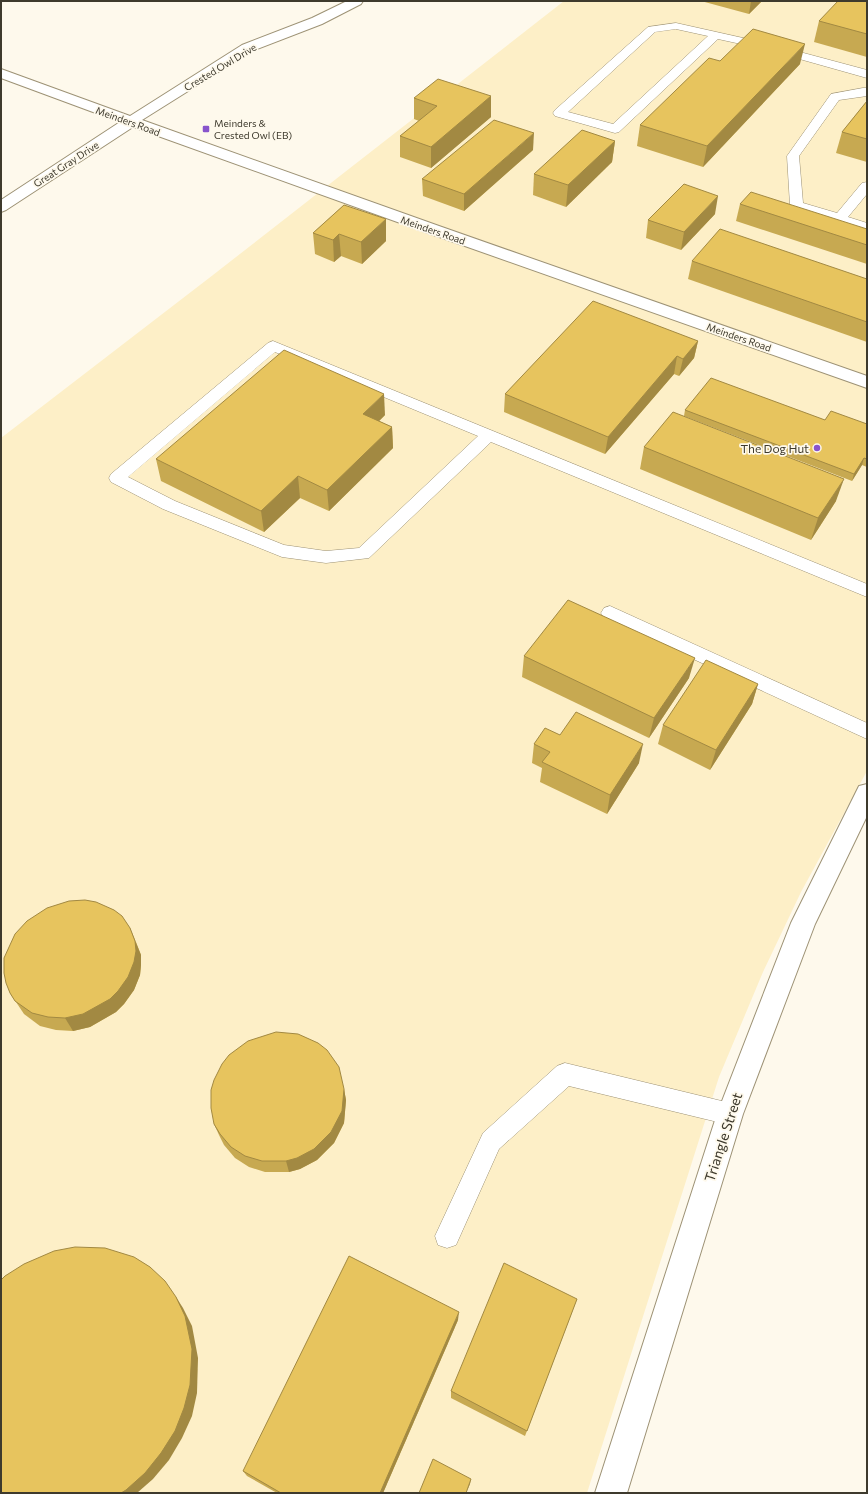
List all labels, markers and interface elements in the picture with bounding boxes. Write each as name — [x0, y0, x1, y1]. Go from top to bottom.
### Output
street label: Crested Owl Drive — [182, 41, 258, 93]
street label: Meinders Road — [94, 104, 162, 138]
place label: Meinders & Crested Owl (EB) — [214, 117, 292, 141]
marker: Meinders & Crested Owl (EB) — [201, 124, 211, 134]
street label: Great Gray Drive — [31, 138, 101, 190]
street label: Meinders Road — [399, 213, 467, 247]
street label: Meinders Road — [705, 320, 773, 354]
place label: The Dog Hut — [740, 441, 809, 455]
marker: The Dog Hut — [812, 443, 822, 453]
street label: Triangle Street — [701, 1090, 746, 1184]

